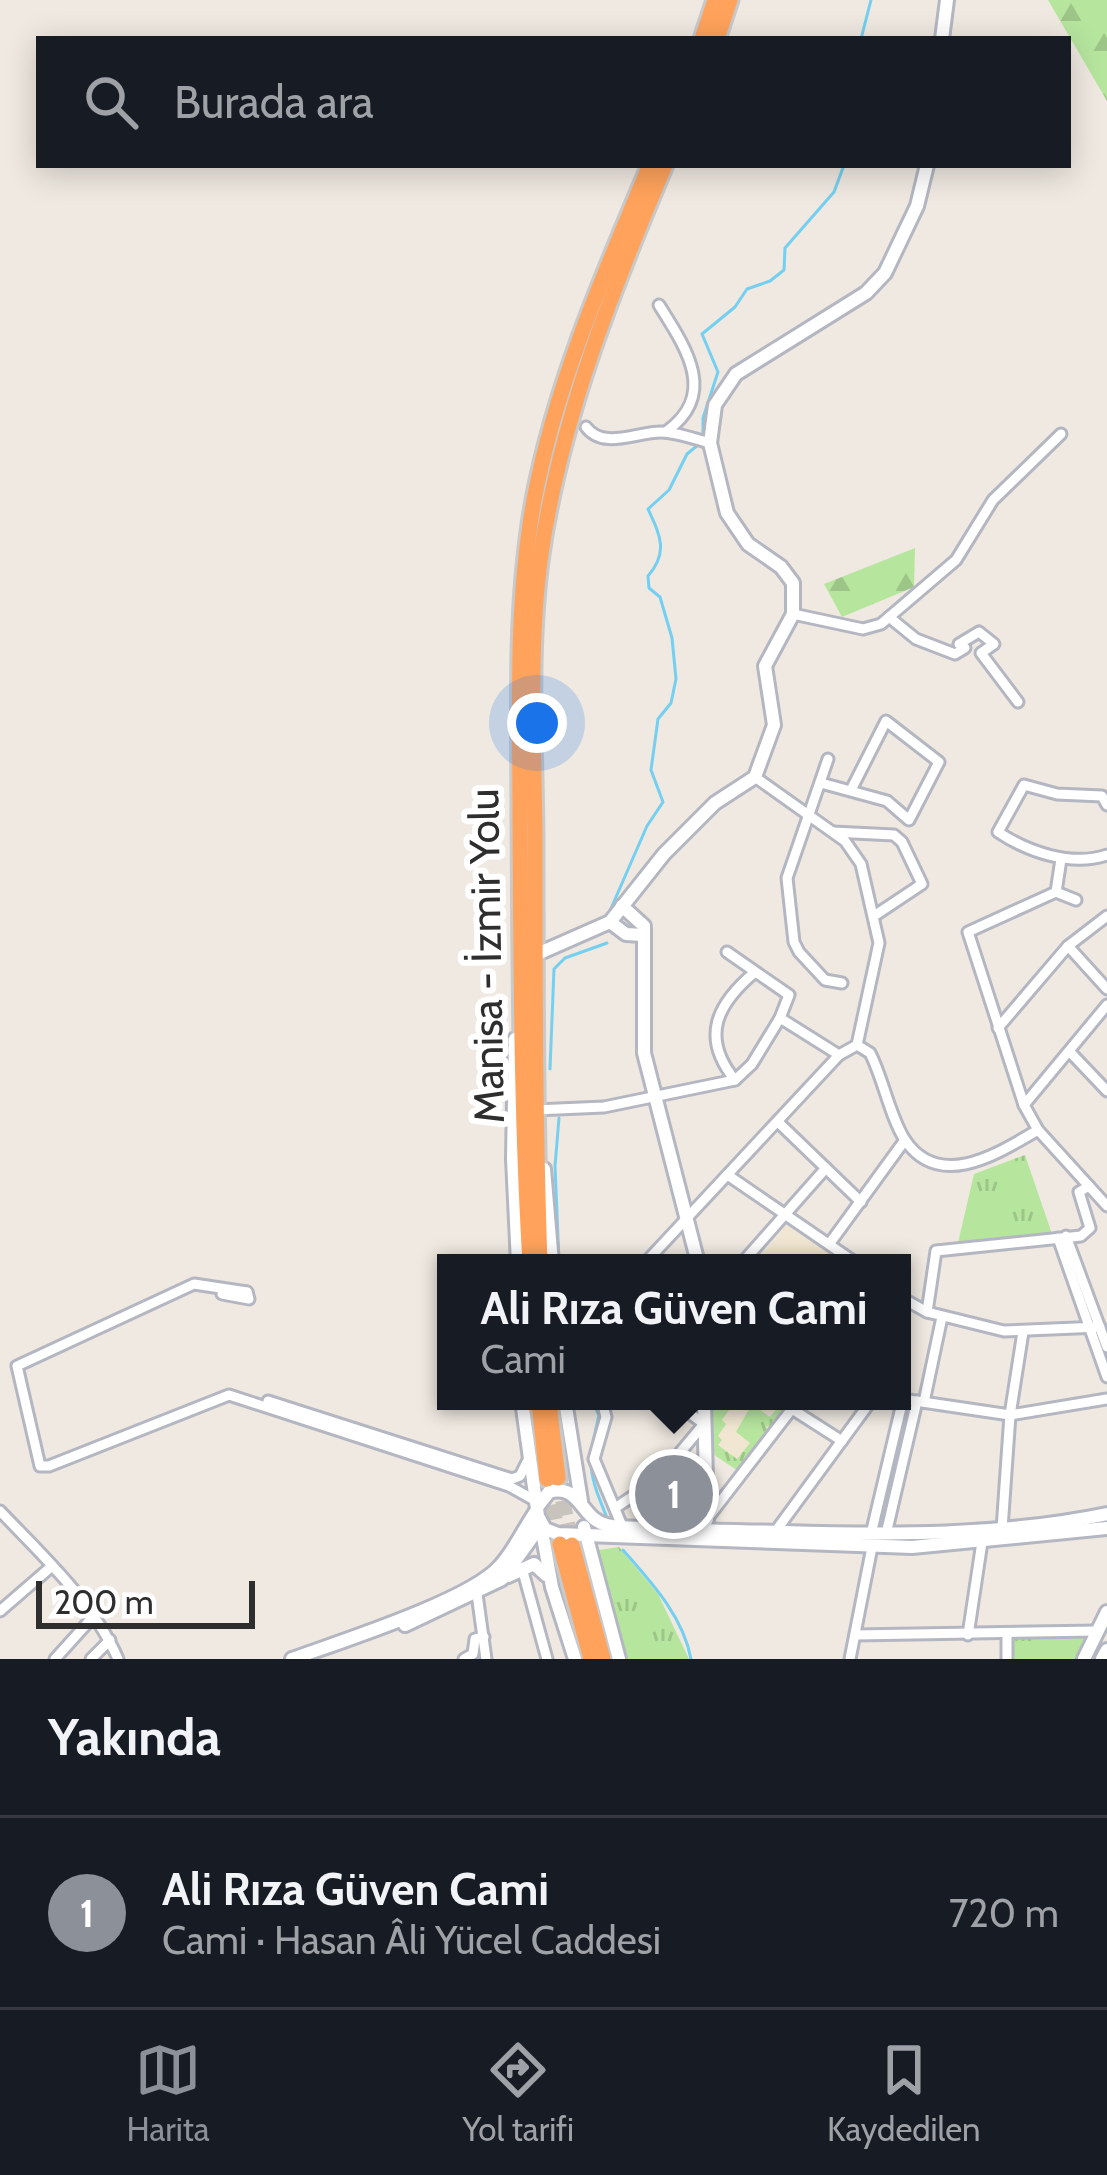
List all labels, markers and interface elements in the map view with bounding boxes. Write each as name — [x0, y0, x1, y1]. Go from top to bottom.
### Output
search box — [36, 36, 1071, 168]
icon: search — [78, 69, 144, 135]
text: Burada ara — [174, 75, 374, 129]
your location — [507, 693, 567, 753]
street label: Manisa - İzmir Yolu — [457, 788, 515, 1124]
popup — [437, 1254, 911, 1410]
text: Ali Rıza Güven Cami — [480, 1281, 868, 1335]
text: Cami — [480, 1335, 566, 1383]
pin: 1 — [635, 1449, 713, 1539]
scale bar — [36, 1575, 255, 1628]
text: 200 m — [54, 1582, 154, 1622]
text: Yakında — [48, 1706, 221, 1768]
text: Ali Rıza Güven Cami — [162, 1862, 549, 1916]
text: 1 — [80, 1889, 94, 1937]
text: 720 m — [949, 1889, 1059, 1937]
text: Cami · Hasan Âli Yücel Caddesi — [162, 1916, 661, 1964]
tab: Harita — [126, 2037, 210, 2149]
tab: Yol tarifi — [462, 2037, 574, 2149]
tab: Kaydedilen — [827, 2037, 981, 2149]

